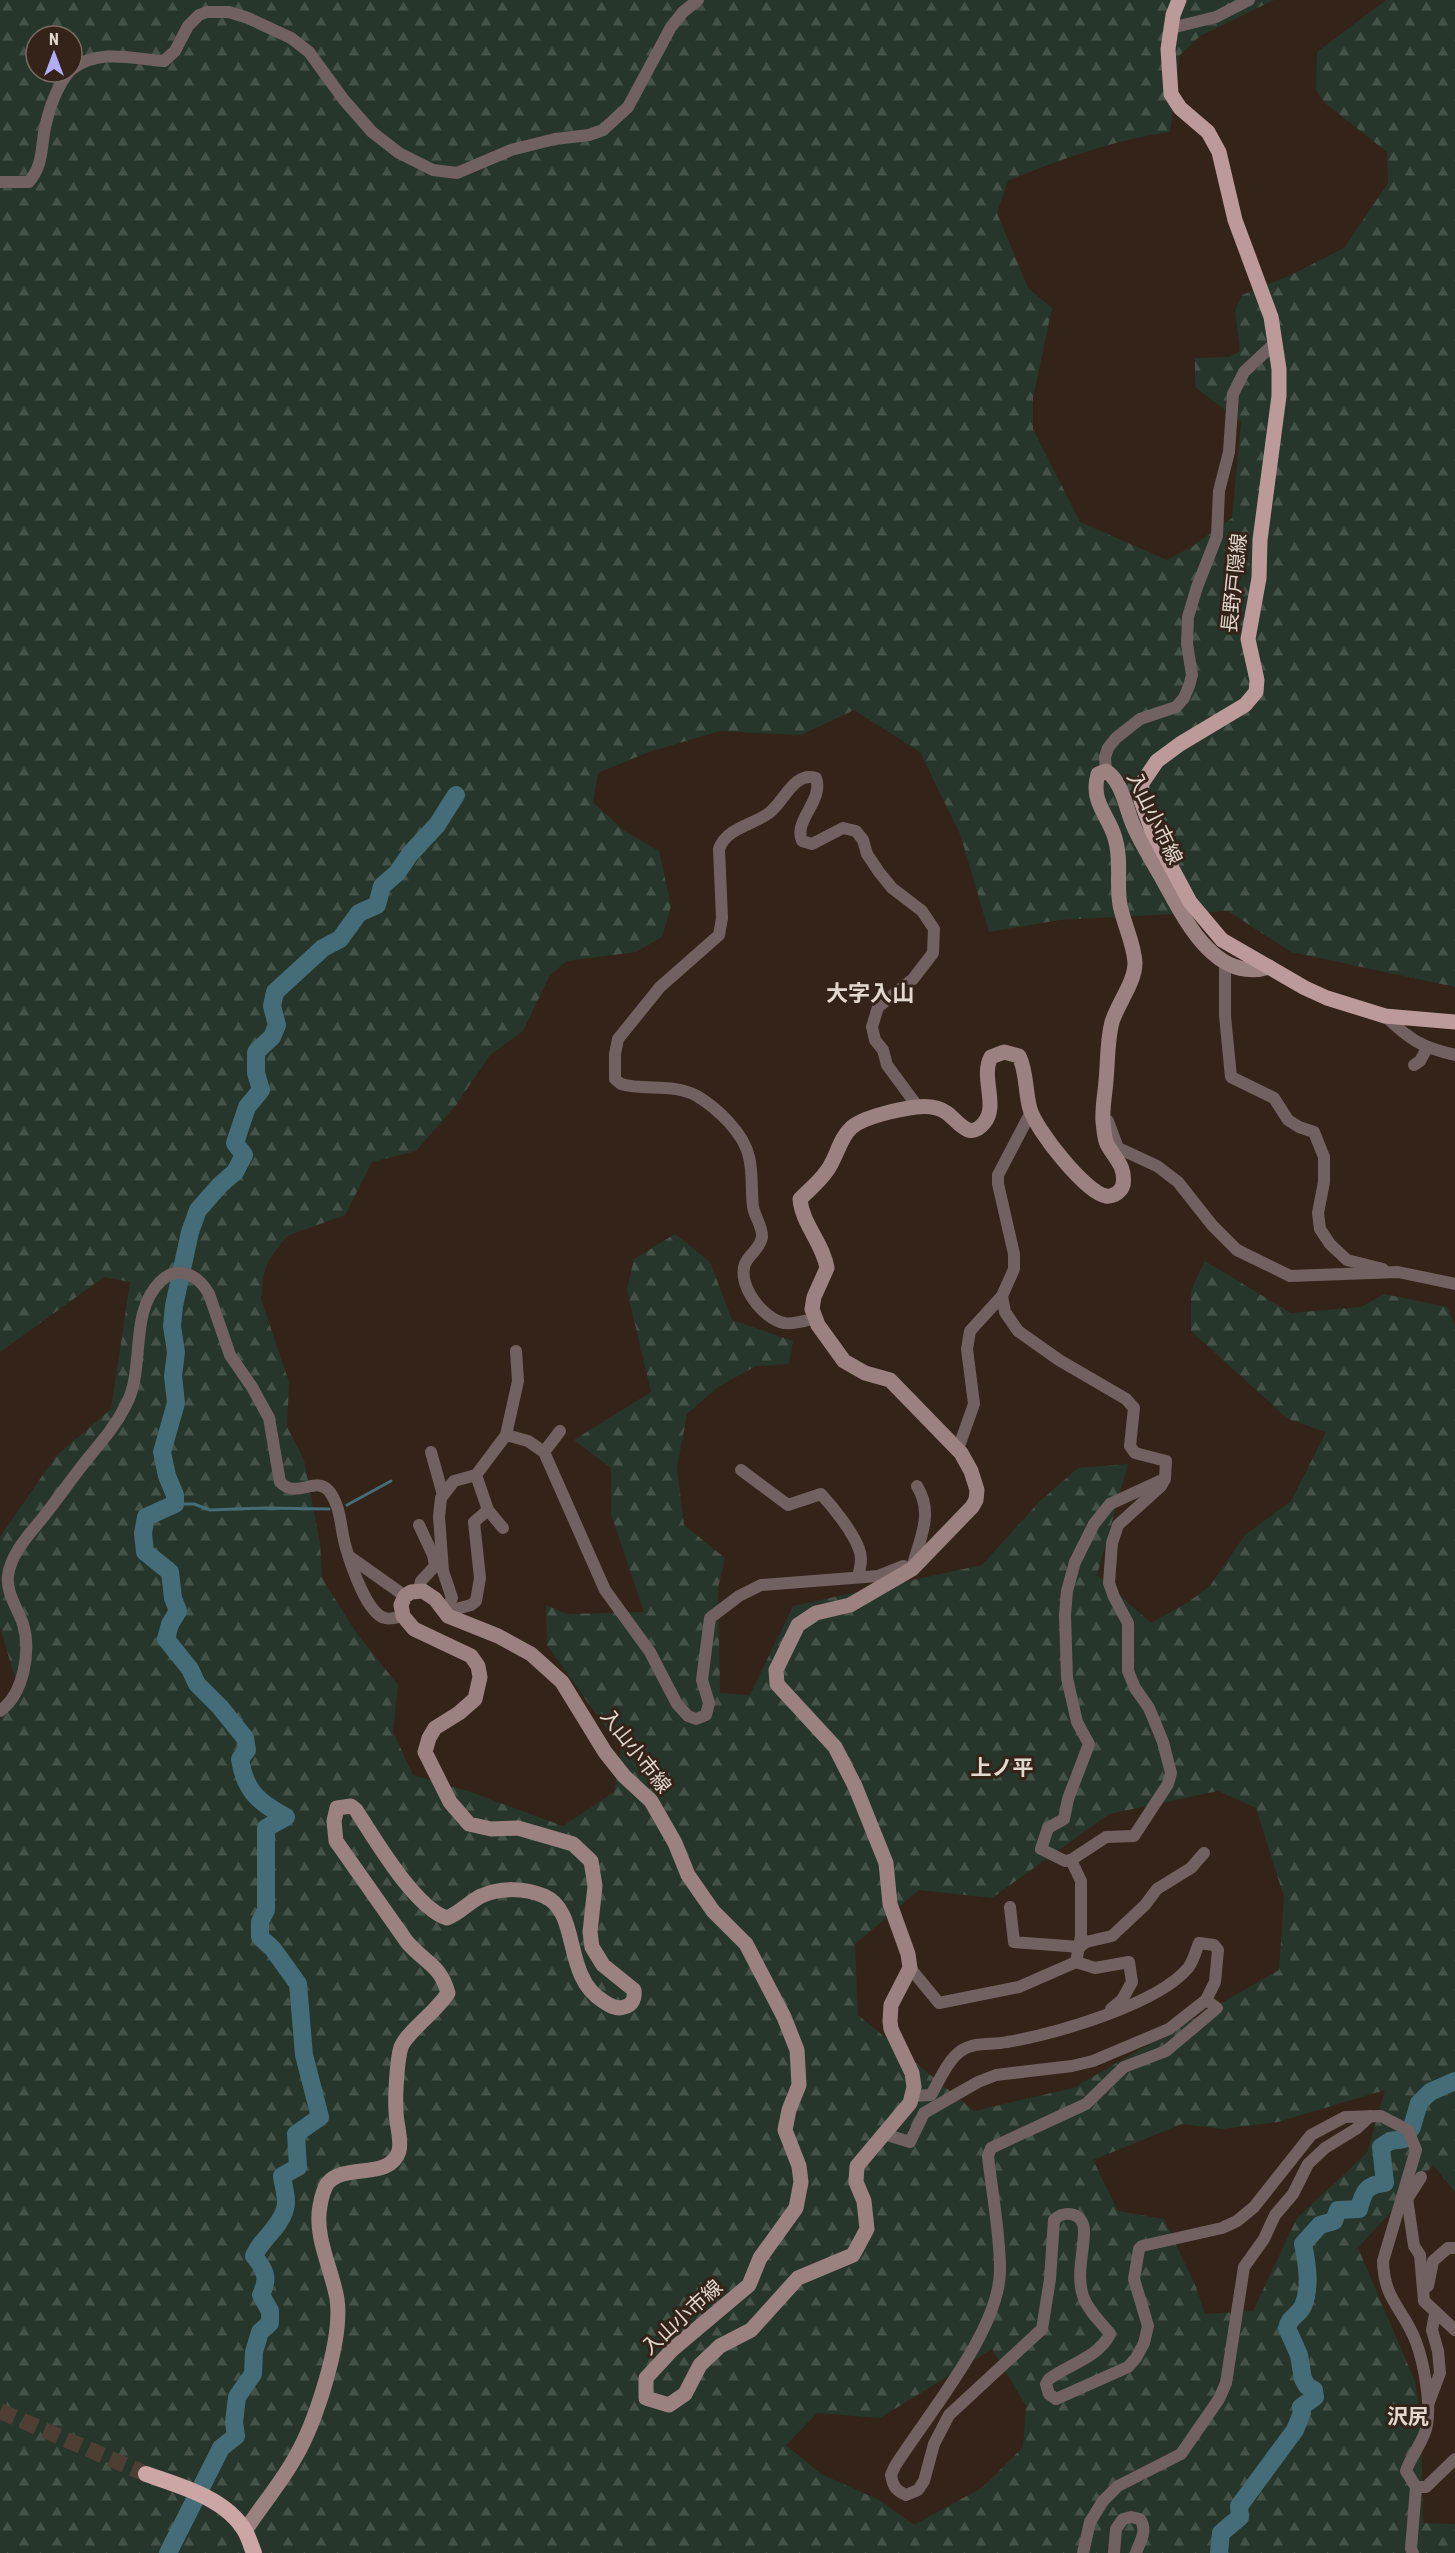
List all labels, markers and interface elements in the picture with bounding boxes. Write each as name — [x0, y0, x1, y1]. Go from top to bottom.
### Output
north arrow — [24, 24, 84, 84]
text: N — [49, 30, 59, 49]
street label: 長野戸隠線 — [1217, 532, 1251, 634]
street label: 入山小市線 — [1122, 768, 1188, 868]
district label: 大字入山 — [826, 981, 914, 1006]
street label: 入山小市線 — [596, 1704, 676, 1798]
district label: 上ノ平 — [971, 1756, 1034, 1780]
street label: 入山小市線 — [637, 2275, 727, 2359]
district label: 沢尻 — [1387, 2405, 1429, 2429]

